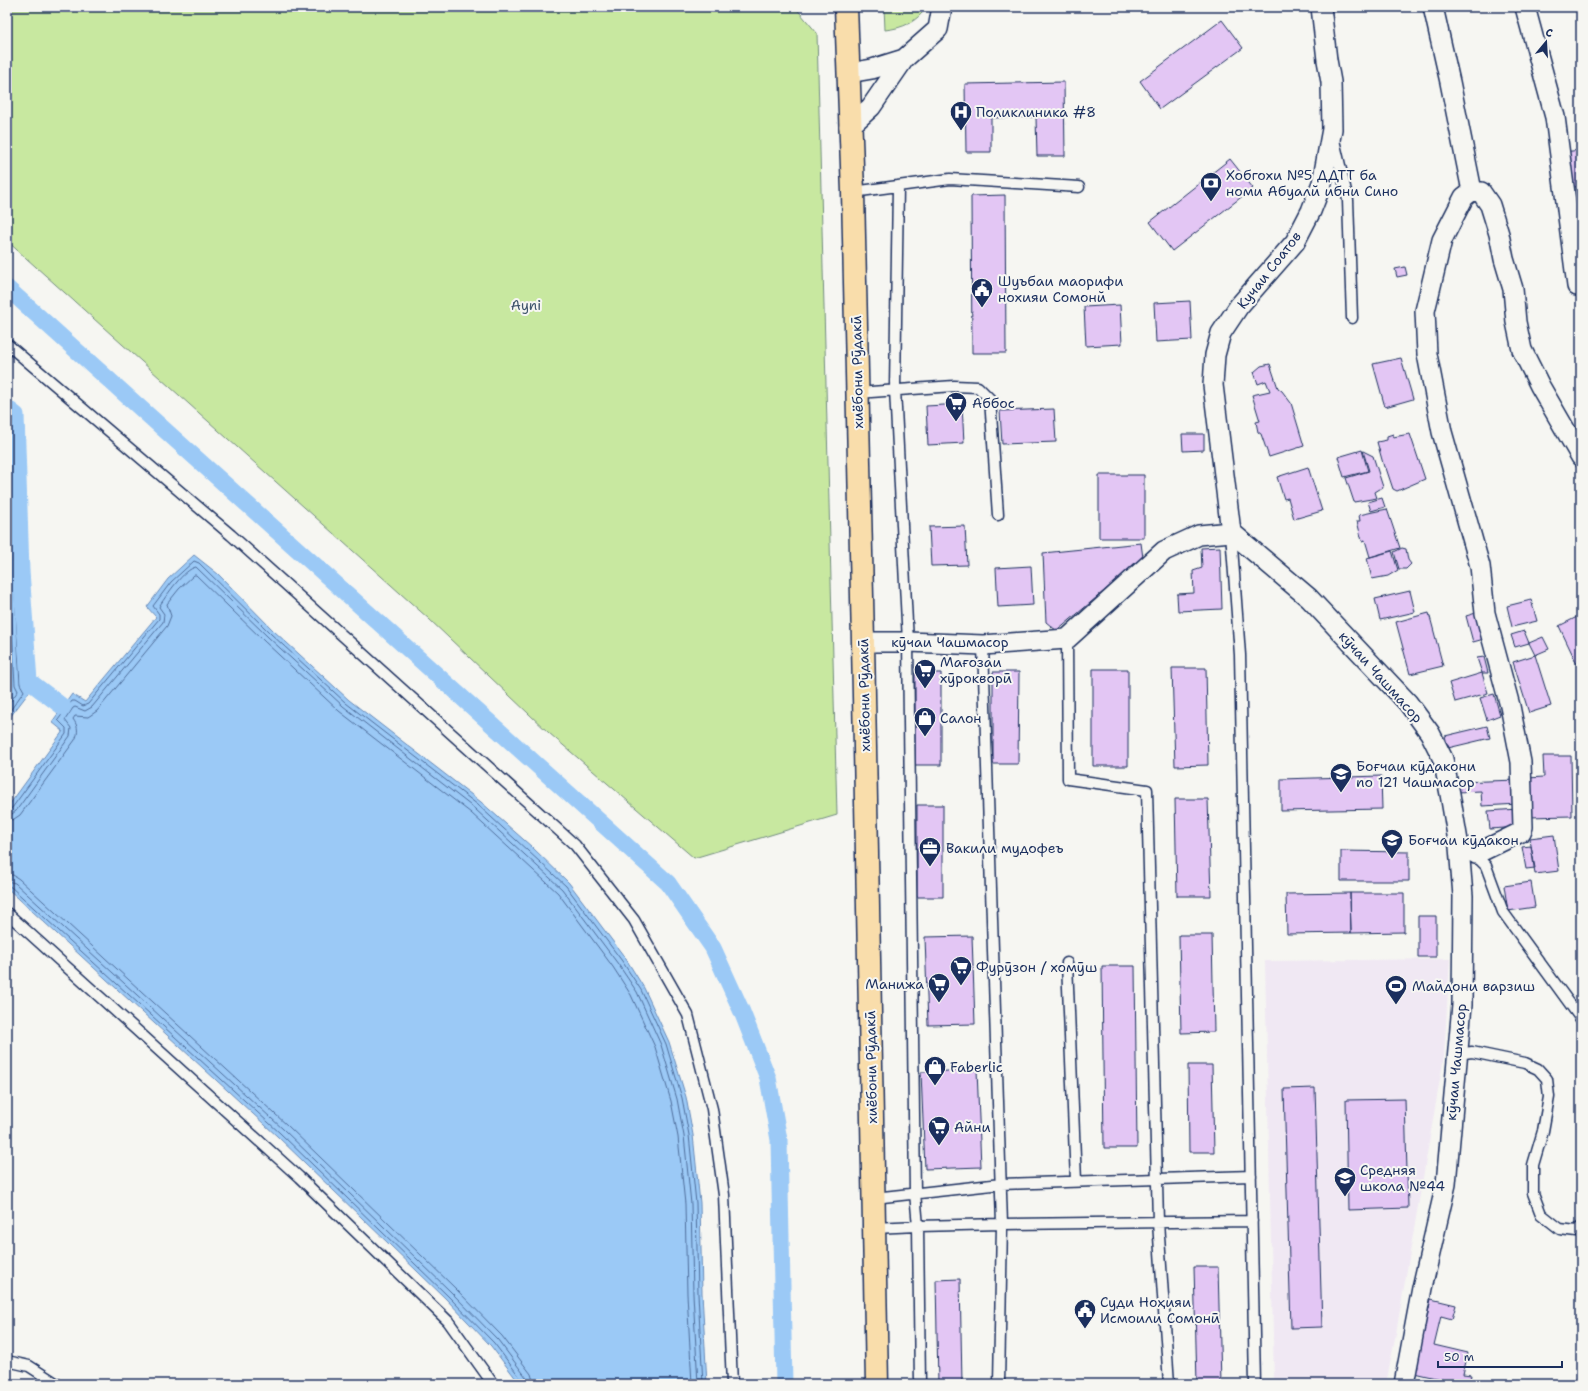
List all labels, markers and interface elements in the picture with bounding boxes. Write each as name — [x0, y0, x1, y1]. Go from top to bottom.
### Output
north arrow — [1526, 22, 1566, 62]
text: С — [1543, 25, 1555, 41]
hospital icon: Поликлиника #8 — [948, 99, 974, 132]
place label: Поликлиника #8 — [976, 103, 1096, 121]
place label: Хобгохи №5 ДДТТ ба номи Абуалй ибни Сино — [1226, 166, 1398, 200]
bank icon: Хобгохи №5 ДДТТ ба номи Абуалй ибни Сино — [1198, 170, 1224, 203]
street label: Кучаи Соатов — [1233, 227, 1305, 313]
place label: Шуъбаи маорифи нохияи Сомонй — [998, 272, 1123, 306]
public building icon: Шуъбаи маорифи нохияи Сомонй — [969, 276, 995, 309]
park label: Ayni — [511, 296, 541, 314]
street label: хиёбони Рӯдакӣ — [847, 315, 867, 429]
supermarket icon: Аббос — [943, 390, 969, 423]
place label: Аббос — [972, 394, 1015, 412]
street label: кӯчаи Чашмасор — [1335, 627, 1427, 727]
street label: кӯчаи Чашмасор — [891, 633, 1009, 651]
street label: хиёбони Рӯдакӣ — [854, 638, 874, 752]
place label: Мағозаи хӯрокворӣ — [940, 653, 1012, 687]
supermarket icon: Мағозаи хӯрокворӣ — [912, 657, 938, 690]
shop icon: Салон — [912, 705, 938, 738]
place label: Салон — [940, 709, 982, 727]
place label: Боғчаи кӯдакони no 121 Чашмасор — [1356, 757, 1476, 791]
school or university icon: Боғчаи кӯдакони no 121 Чашмасор — [1328, 761, 1354, 794]
school or university icon: Боғчаи кӯдакон — [1379, 827, 1405, 860]
place label: Боғчаи кӯдакон — [1408, 831, 1519, 849]
office icon: Вакили мудофеъ — [917, 835, 943, 868]
place label: Вакили мудофеъ — [946, 839, 1063, 857]
supermarket icon: Фурӯзон / хомӯш — [948, 954, 974, 987]
place label: Фурӯзон / хомӯш — [976, 958, 1097, 976]
supermarket icon: Манижа — [926, 971, 952, 1004]
sports icon: Майдони варзиш — [1383, 973, 1409, 1006]
place label: Манижа — [865, 975, 924, 993]
place label: Майдони варзиш — [1412, 977, 1535, 995]
street label: кӯчаи Чашмасор — [1442, 1003, 1470, 1121]
street label: хиёбони Рӯдакӣ — [861, 1010, 881, 1124]
shop icon: Faberlic — [922, 1054, 948, 1087]
place label: Faberlic — [950, 1058, 1003, 1076]
supermarket icon: Айни — [926, 1114, 952, 1147]
place label: Айни — [954, 1118, 991, 1136]
place label: Средняя школа №44 — [1360, 1161, 1445, 1195]
school or university icon: Средняя школа №44 — [1332, 1165, 1358, 1198]
place label: Суди Ноҳияи Исмоили Сомонӣ — [1100, 1293, 1220, 1327]
public building icon: Суди Ноҳияи Исмоили Сомонӣ — [1072, 1297, 1098, 1330]
scale bar — [1438, 1343, 1562, 1369]
text: 50 m — [1444, 1349, 1474, 1365]

